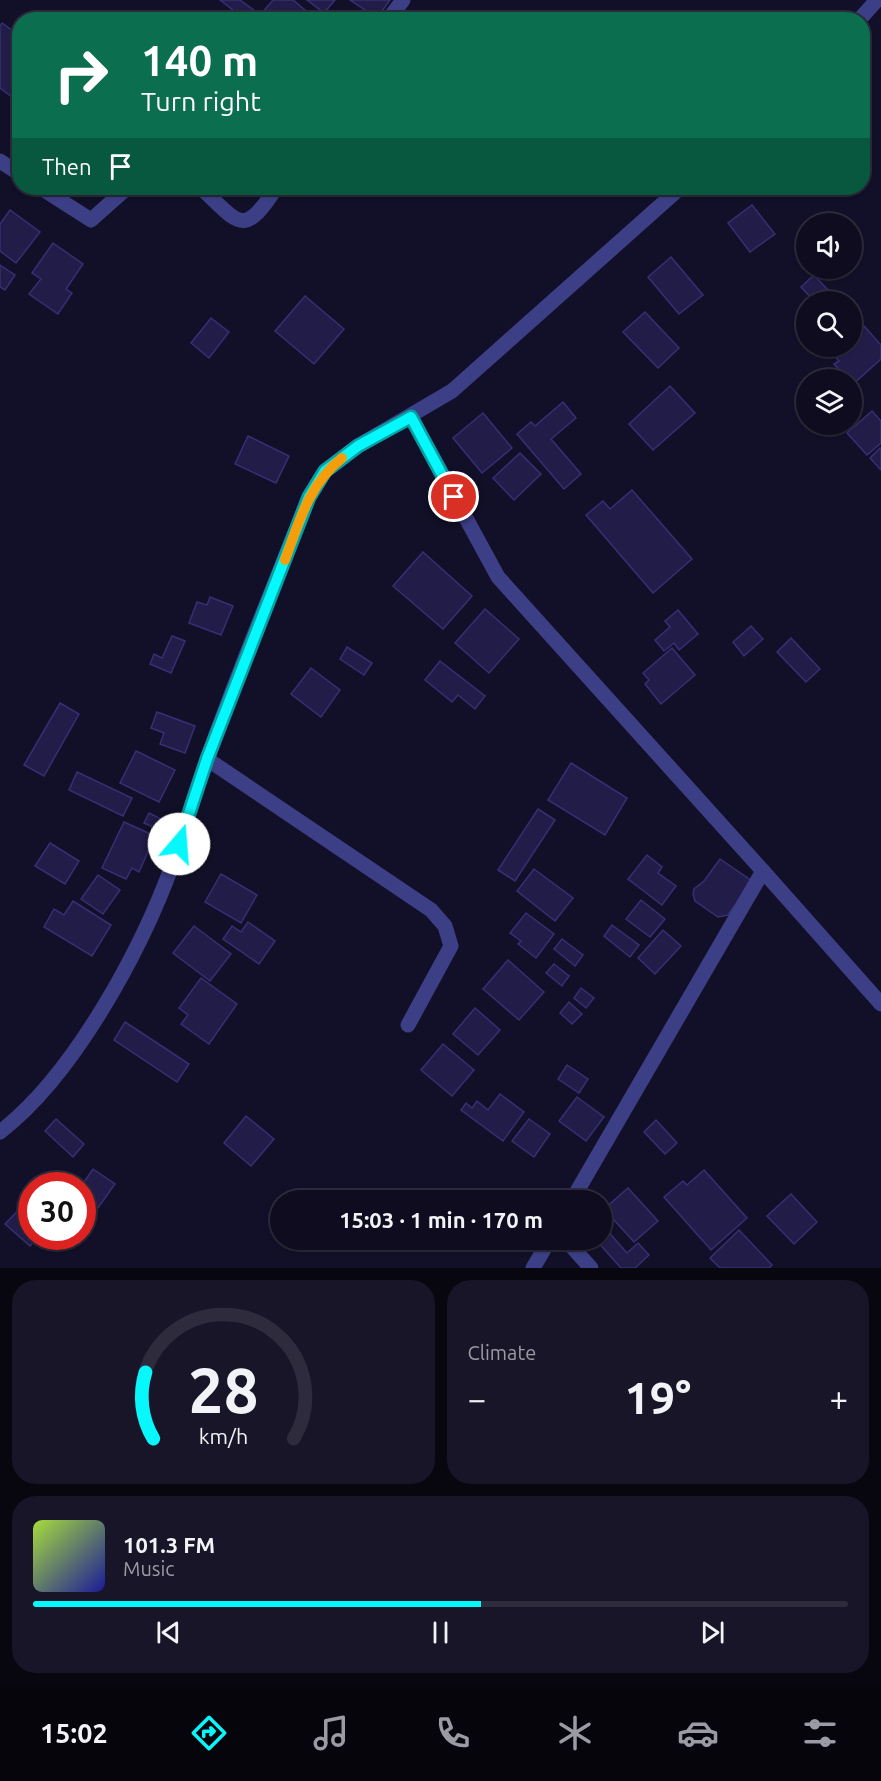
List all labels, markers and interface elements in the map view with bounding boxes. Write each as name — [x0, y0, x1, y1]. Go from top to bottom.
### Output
icon: right — [42, 36, 120, 114]
text: 140 m — [141, 37, 258, 84]
text: Turn right — [141, 86, 261, 116]
icon: arrive — [104, 150, 137, 183]
text: Then — [42, 154, 92, 179]
map controls — [796, 213, 862, 435]
button: sound — [796, 213, 862, 279]
button: search — [796, 291, 862, 357]
button: layers — [796, 369, 862, 435]
pin — [428, 471, 479, 522]
icon: arrive — [437, 480, 470, 513]
position arrow — [147, 812, 211, 876]
speed limit sign: 30 — [18, 1172, 96, 1250]
text: 15:03 · 1 min · 170 m — [339, 1207, 543, 1232]
text: Climate — [468, 1341, 536, 1364]
text: 28 — [188, 1355, 258, 1425]
text: 19° — [624, 1372, 691, 1423]
text: − — [468, 1380, 486, 1417]
text: + — [829, 1380, 848, 1417]
text: km/h — [198, 1424, 248, 1448]
text: 101.3 FM — [123, 1532, 215, 1557]
text: Music — [123, 1557, 175, 1580]
icon: previous — [152, 1616, 185, 1649]
icon: pause — [424, 1616, 457, 1649]
icon: next — [696, 1616, 729, 1649]
icon: directions — [188, 1712, 230, 1754]
icon: music — [310, 1712, 352, 1754]
icon: phone — [432, 1712, 474, 1754]
icon: climate — [554, 1712, 596, 1754]
icon: car — [677, 1712, 719, 1754]
icon: filters — [799, 1712, 841, 1754]
text: 15:02 — [40, 1718, 108, 1748]

